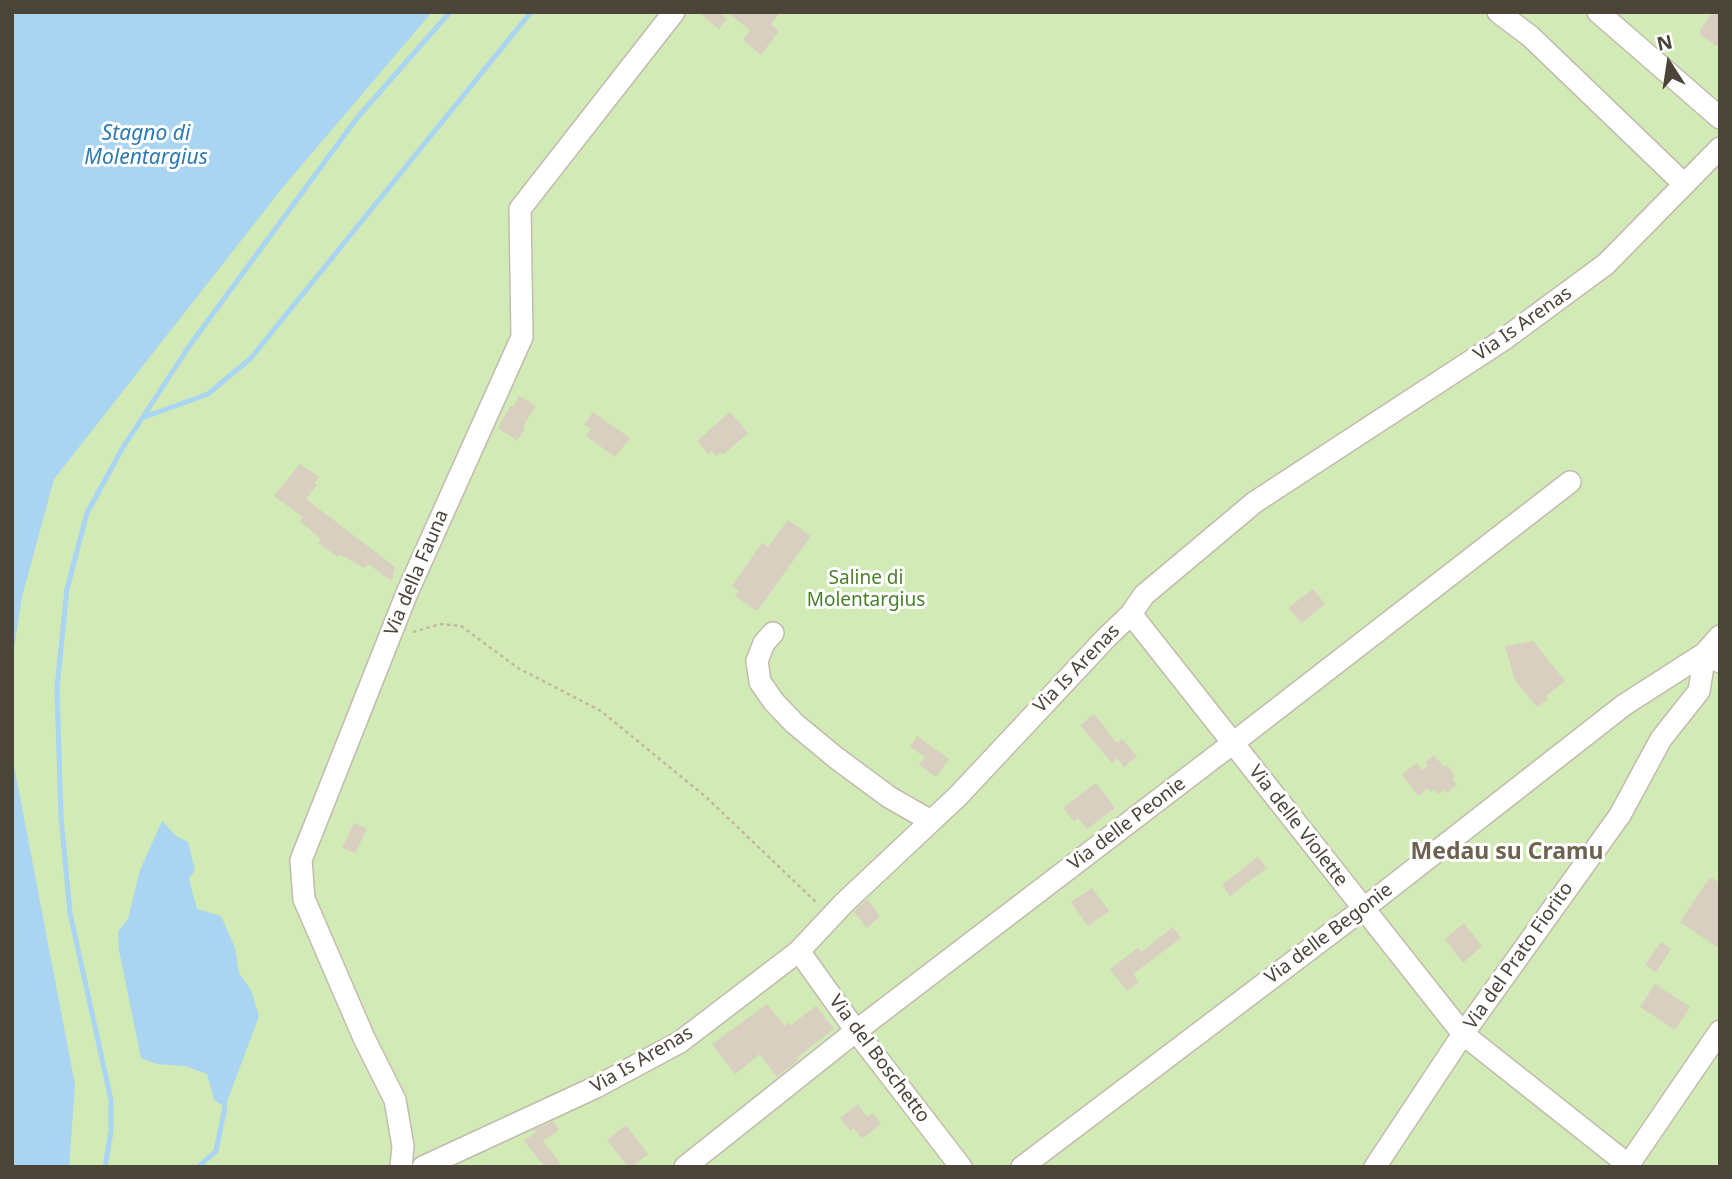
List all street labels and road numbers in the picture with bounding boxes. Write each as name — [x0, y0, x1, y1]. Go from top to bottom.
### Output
street label: Via Is Arenas — [1470, 282, 1576, 366]
street label: Via della Fauna — [380, 507, 454, 639]
street label: Via Is Arenas — [1029, 620, 1125, 718]
street label: Via delle Violette — [1244, 761, 1352, 891]
street label: Via delle Peonie — [1064, 773, 1190, 875]
street label: Via del Prato Fiorito — [1460, 878, 1578, 1034]
street label: Via delle Begonie — [1261, 879, 1397, 989]
street label: Via del Boschetto — [824, 991, 934, 1127]
street label: Via Is Arenas — [587, 1022, 697, 1098]

